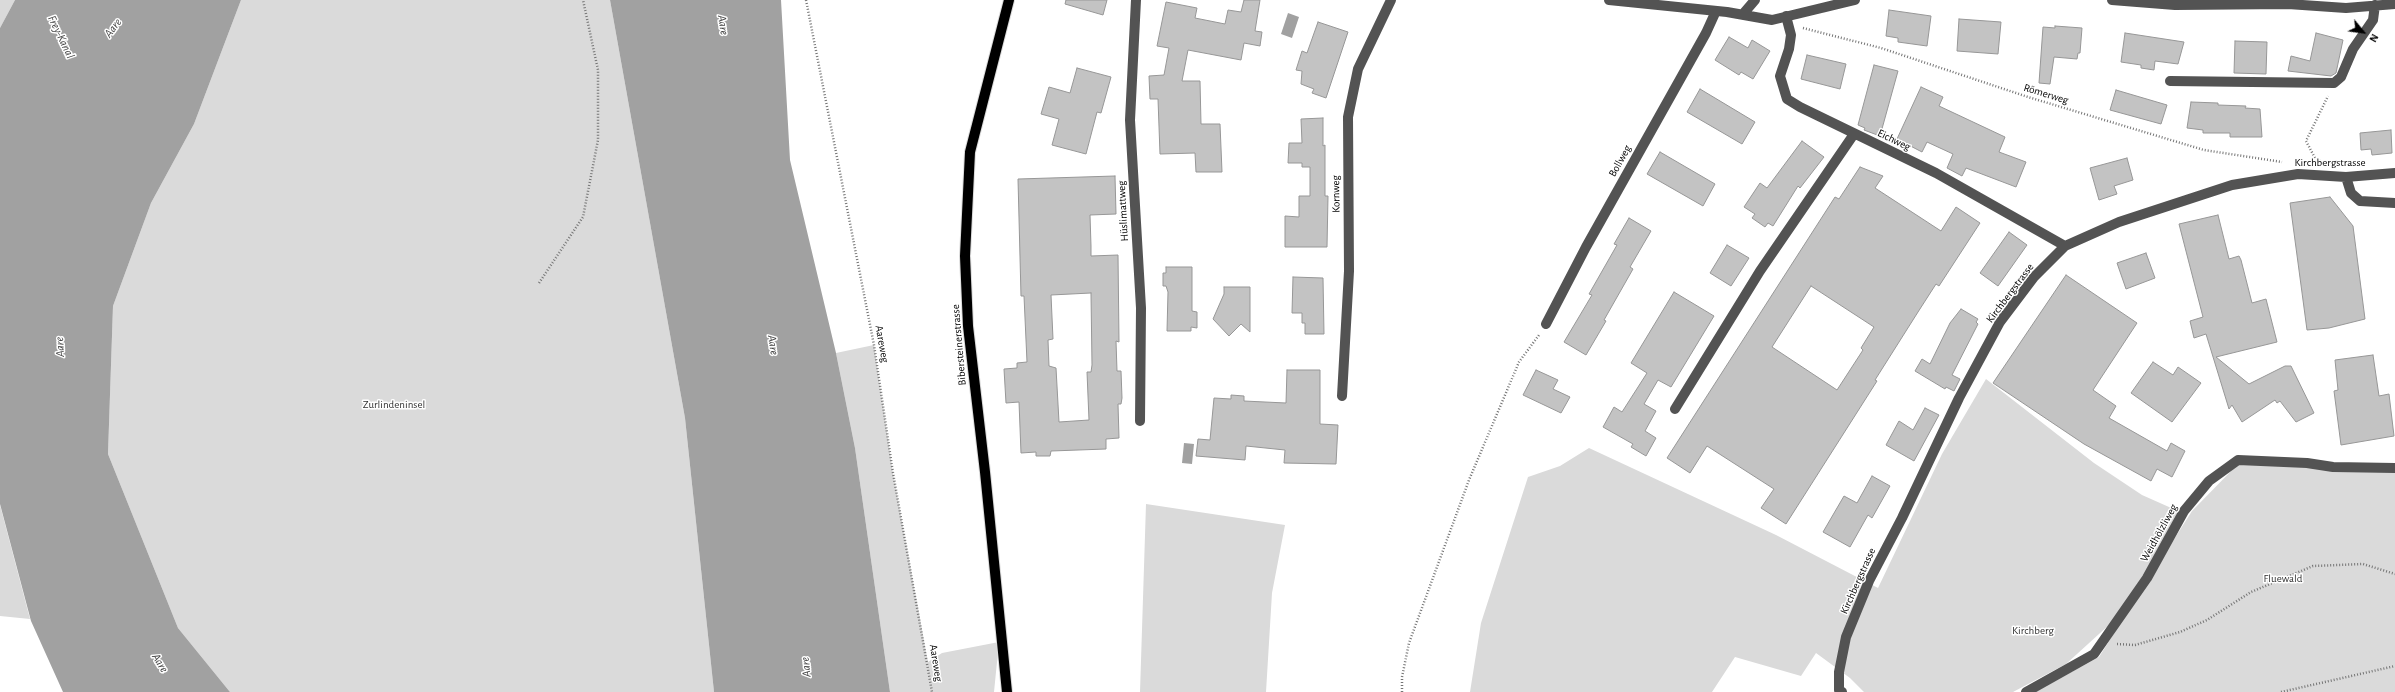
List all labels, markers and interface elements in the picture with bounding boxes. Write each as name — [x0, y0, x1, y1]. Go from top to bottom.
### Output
north arrow — [2343, 12, 2383, 52]
water label: Frey-Kanal — [44, 13, 78, 61]
water label: Aare — [714, 14, 732, 36]
water label: Aare — [101, 16, 125, 40]
text: N — [2367, 32, 2381, 44]
street label: Römerweg — [2022, 81, 2070, 107]
street label: Eichweg — [1875, 126, 1913, 154]
street label: Bollweg — [1606, 143, 1634, 179]
street label: Kirchbergstrasse — [2294, 156, 2366, 170]
street label: Kornweg — [1329, 175, 1343, 213]
street label: Hüslimattweg — [1115, 180, 1131, 242]
street label: Kirchbergstrasse — [1983, 261, 2037, 325]
street label: Bibersteinerstrasse — [949, 304, 969, 386]
street label: Aareweg — [872, 324, 892, 364]
water label: Aare — [764, 334, 782, 356]
water label: Aare — [52, 337, 68, 357]
park label: Zurlindeninsel — [363, 398, 425, 412]
street label: Weidhölzliweg — [2138, 502, 2180, 564]
street label: Kirchbergstrasse — [1838, 546, 1878, 616]
park label: Fluewald — [2264, 572, 2302, 586]
park label: Kirchberg — [2012, 624, 2054, 638]
street label: Aareweg — [927, 643, 945, 683]
water label: Aare — [149, 651, 171, 675]
water label: Aare — [798, 656, 814, 678]

